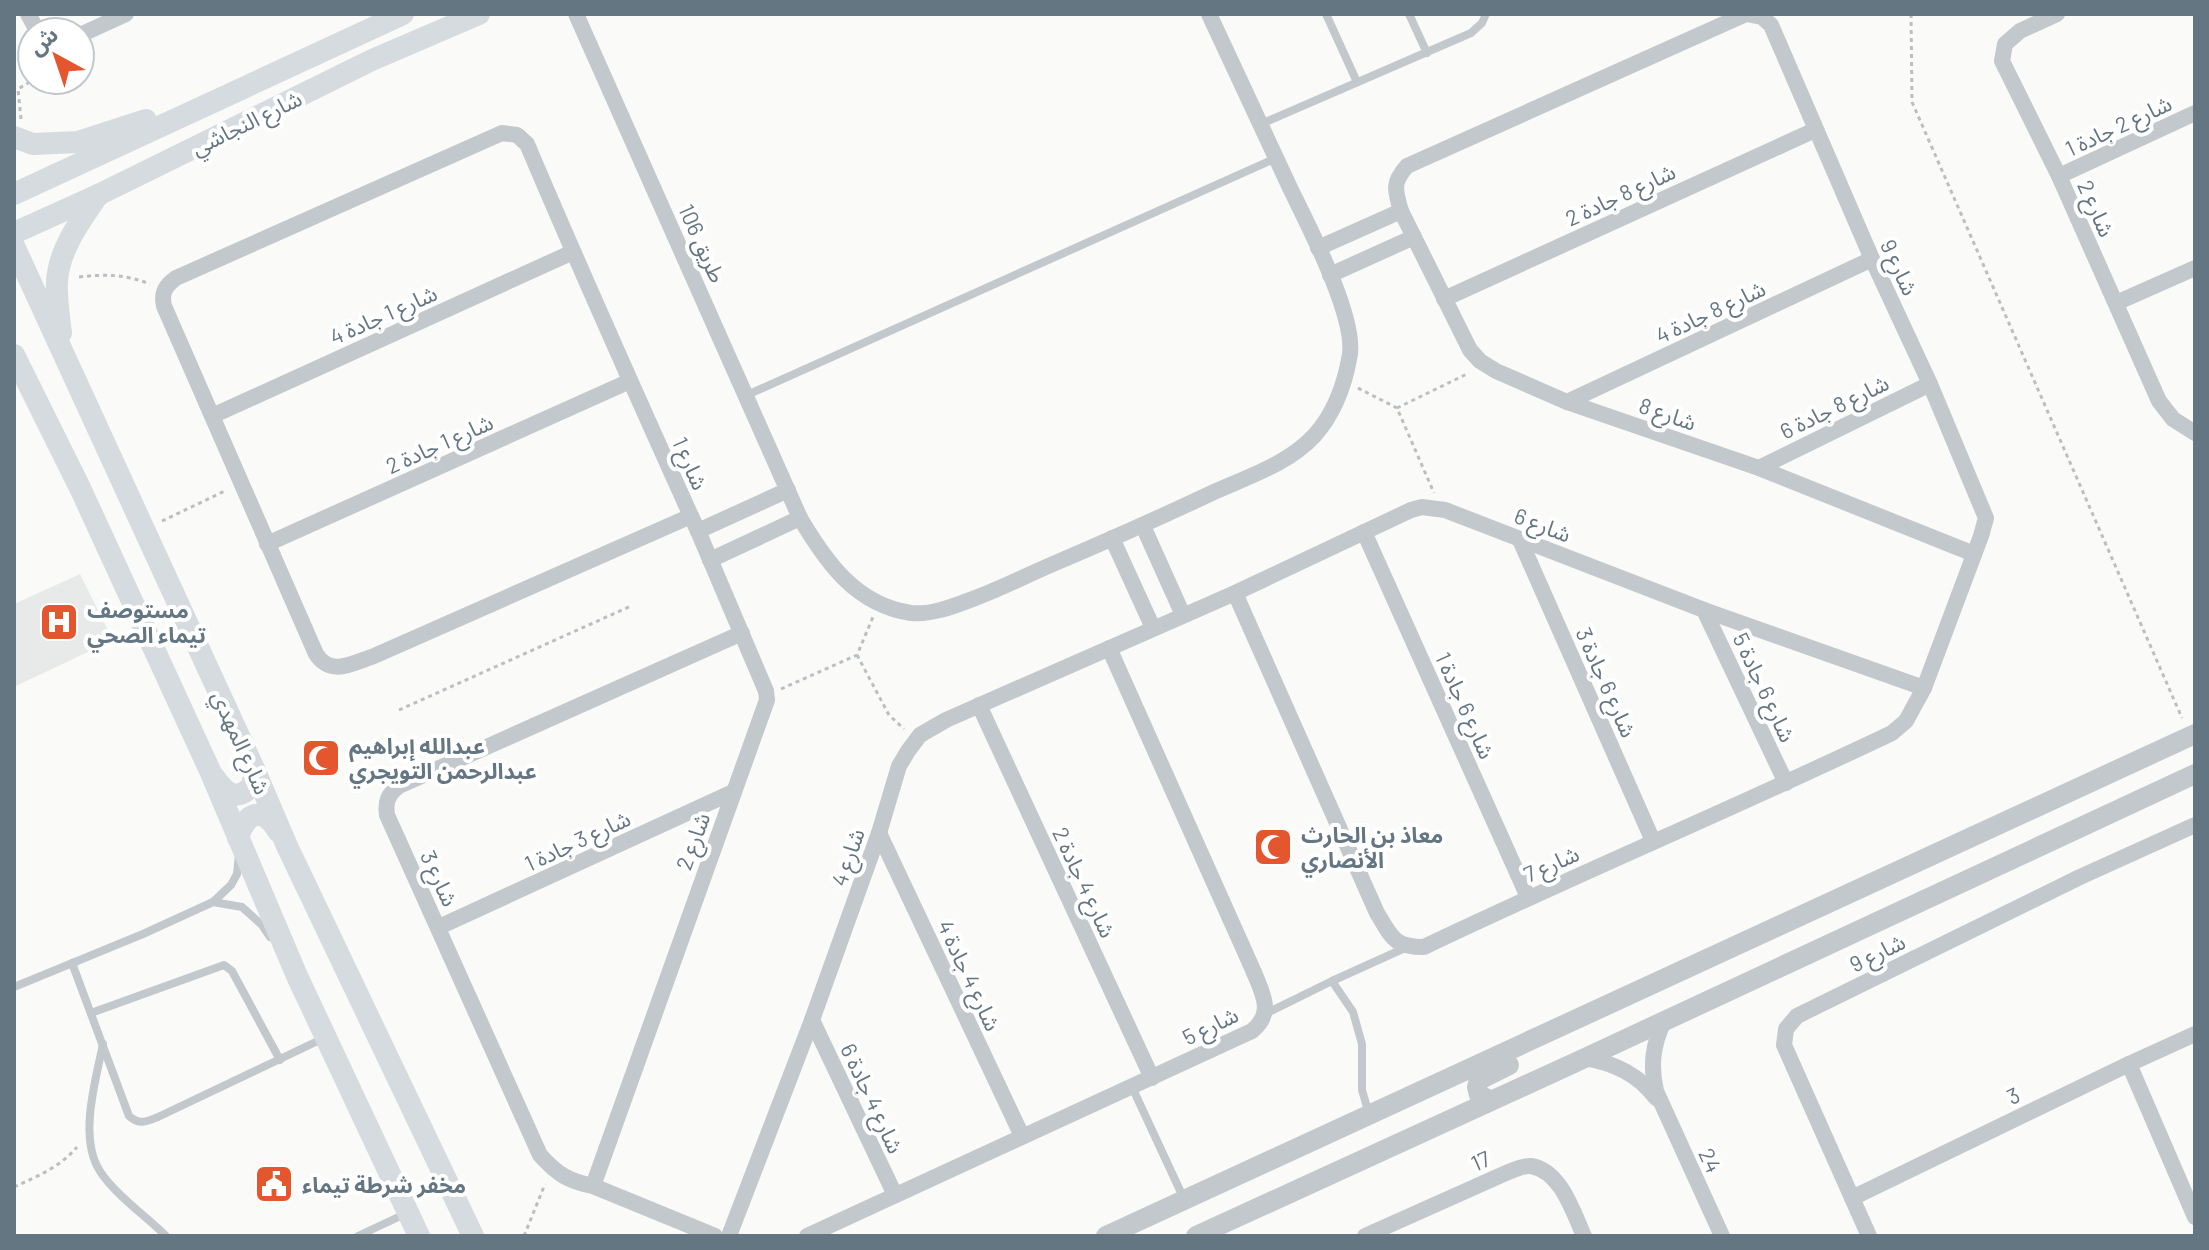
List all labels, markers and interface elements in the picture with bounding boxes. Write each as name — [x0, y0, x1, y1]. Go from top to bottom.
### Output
north arrow — [16, 16, 96, 96]
text: ش — [23, 20, 63, 60]
street label: شارع النجاشي — [187, 84, 308, 164]
street label: شارع 2 جادة 1 — [2061, 89, 2177, 165]
street label: شارع 8 جادة 2 — [1561, 157, 1681, 235]
street label: شارع 2 — [2069, 176, 2121, 242]
street label: طريق 106 — [672, 200, 732, 287]
street label: شارع 9 — [1871, 235, 1924, 301]
street label: شارع 8 جادة 4 — [1651, 274, 1771, 352]
street label: شارع 1 جادة 4 — [325, 279, 443, 354]
street label: شارع 8 جادة 6 — [1775, 369, 1895, 448]
street label: شارع 8 — [1634, 391, 1700, 440]
street label: شارع 1 جادة 2 — [381, 408, 499, 483]
street label: شارع 1 — [663, 433, 714, 495]
street label: شارع 6 — [1509, 501, 1575, 551]
place label: مستوصف تيماء الصحي — [87, 596, 206, 653]
hospital icon: مستوصف تيماء الصحي — [38, 601, 80, 643]
street label: شارع 6 جادة 3 — [1567, 623, 1643, 743]
street label: شارع 6 جادة 5 — [1724, 628, 1802, 748]
street label: شارع 6 جادة 1 — [1426, 648, 1501, 764]
street label: شارع المهدي — [203, 686, 276, 800]
place label: عبدالله إبراهيم عبدالرحمن التويجري — [349, 732, 537, 789]
mosque icon: عبدالله إبراهيم عبدالرحمن التويجري — [300, 737, 342, 779]
street label: شارع 3 جادة 1 — [520, 804, 636, 880]
street label: شارع 2 — [670, 809, 719, 875]
place label: معاذ بن الحارث الأنصاري — [1301, 821, 1443, 878]
street label: شارع 4 جادة 2 — [1044, 823, 1122, 943]
street label: شارع 4 — [825, 825, 874, 891]
mosque icon: معاذ بن الحارث الأنصاري — [1252, 826, 1294, 868]
street label: شارع 7 — [1519, 839, 1585, 891]
street label: شارع 3 — [411, 846, 464, 912]
street label: شارع 4 جادة 4 — [929, 916, 1007, 1037]
street label: شارع 9 — [1845, 927, 1911, 981]
street label: شارع 5 — [1178, 1000, 1244, 1054]
street label: شارع 4 جادة 6 — [832, 1039, 910, 1159]
street label: 3 — [2002, 1081, 2024, 1109]
street label: 17 — [1466, 1144, 1494, 1176]
street label: 24 — [1694, 1144, 1728, 1176]
public building icon: مخفر شرطة تيماء — [253, 1163, 295, 1205]
place label: مخفر شرطة تيماء — [302, 1171, 466, 1198]

